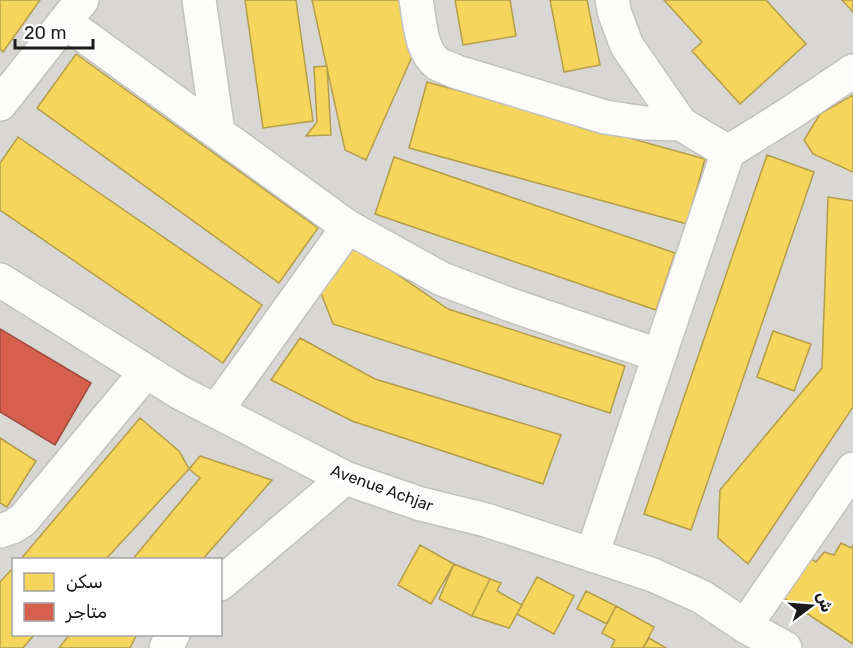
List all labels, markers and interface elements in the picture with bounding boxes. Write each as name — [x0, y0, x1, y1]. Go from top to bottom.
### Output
scale bar — [15, 12, 93, 50]
text: 20 m — [24, 22, 66, 44]
street label: Avenue Achjar — [328, 461, 436, 515]
legend — [12, 558, 222, 636]
text: سكن — [66, 571, 103, 593]
north arrow — [781, 576, 841, 636]
text: ش — [813, 590, 837, 614]
text: متاجر — [65, 601, 107, 623]

